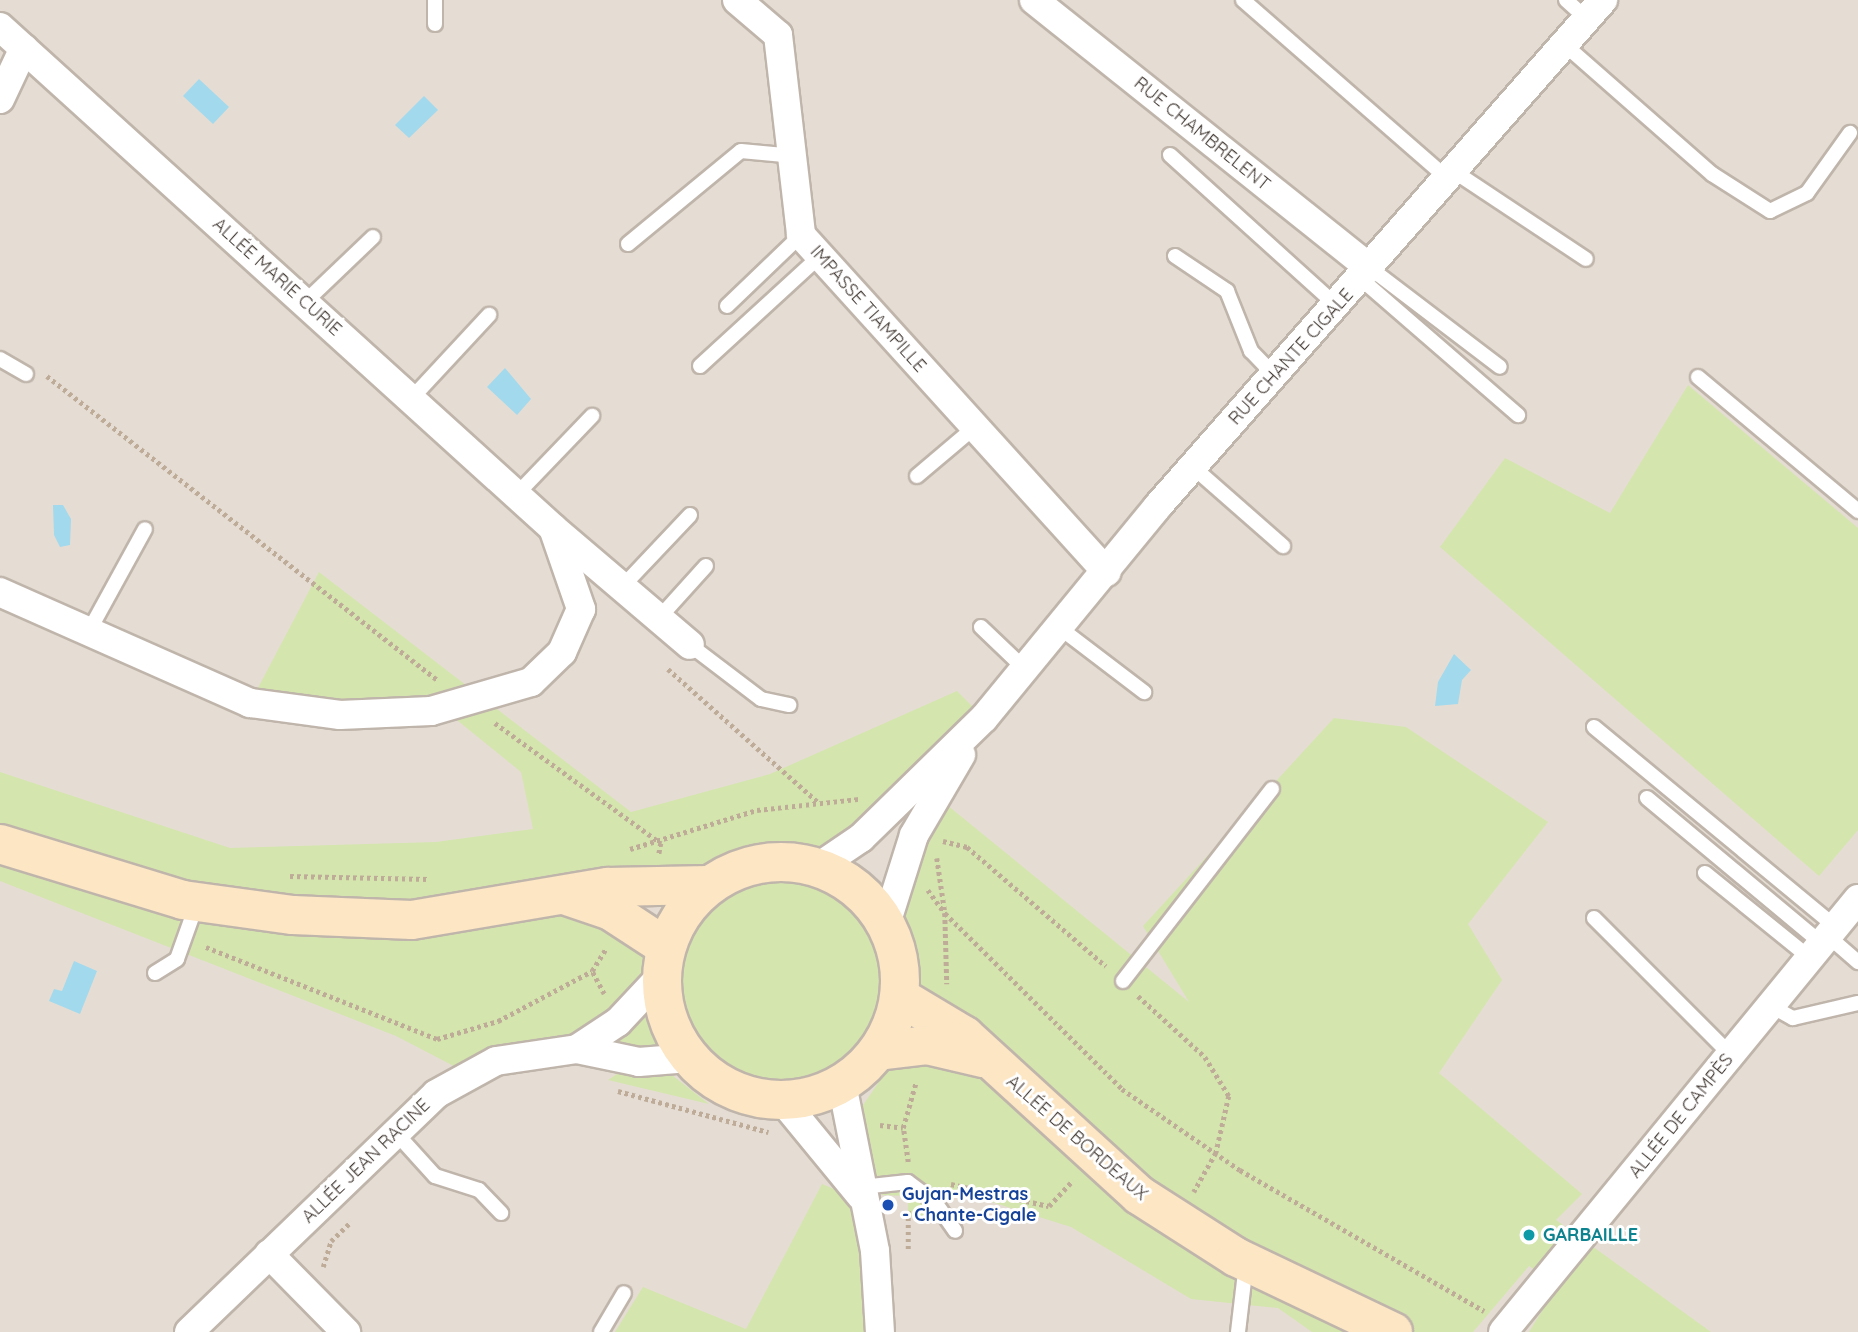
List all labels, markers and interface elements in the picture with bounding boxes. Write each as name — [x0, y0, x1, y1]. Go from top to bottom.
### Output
street label: RUE CHAMBRELENT — [1130, 72, 1274, 196]
street label: ALLÉE MARIE CURIE — [208, 214, 346, 340]
street label: IMPASSE TIAMPILLE — [805, 241, 931, 377]
street label: RUE CHANTE CIGALE — [1224, 285, 1358, 429]
street label: ALLÉE DE CAMPÈS — [1624, 1050, 1738, 1182]
street label: ALLÉE DE BORDEAUX — [1002, 1071, 1152, 1205]
street label: ALLÉE JEAN RACINE — [298, 1094, 434, 1228]
place label: Gujan-Mestras - Chante-Cigale — [902, 1184, 1037, 1226]
marker: Gujan-Mestras - Chante-Cigale — [880, 1197, 896, 1213]
place label: GARBAILLE — [1543, 1224, 1638, 1246]
marker: GARBAILLE — [1521, 1227, 1537, 1243]

